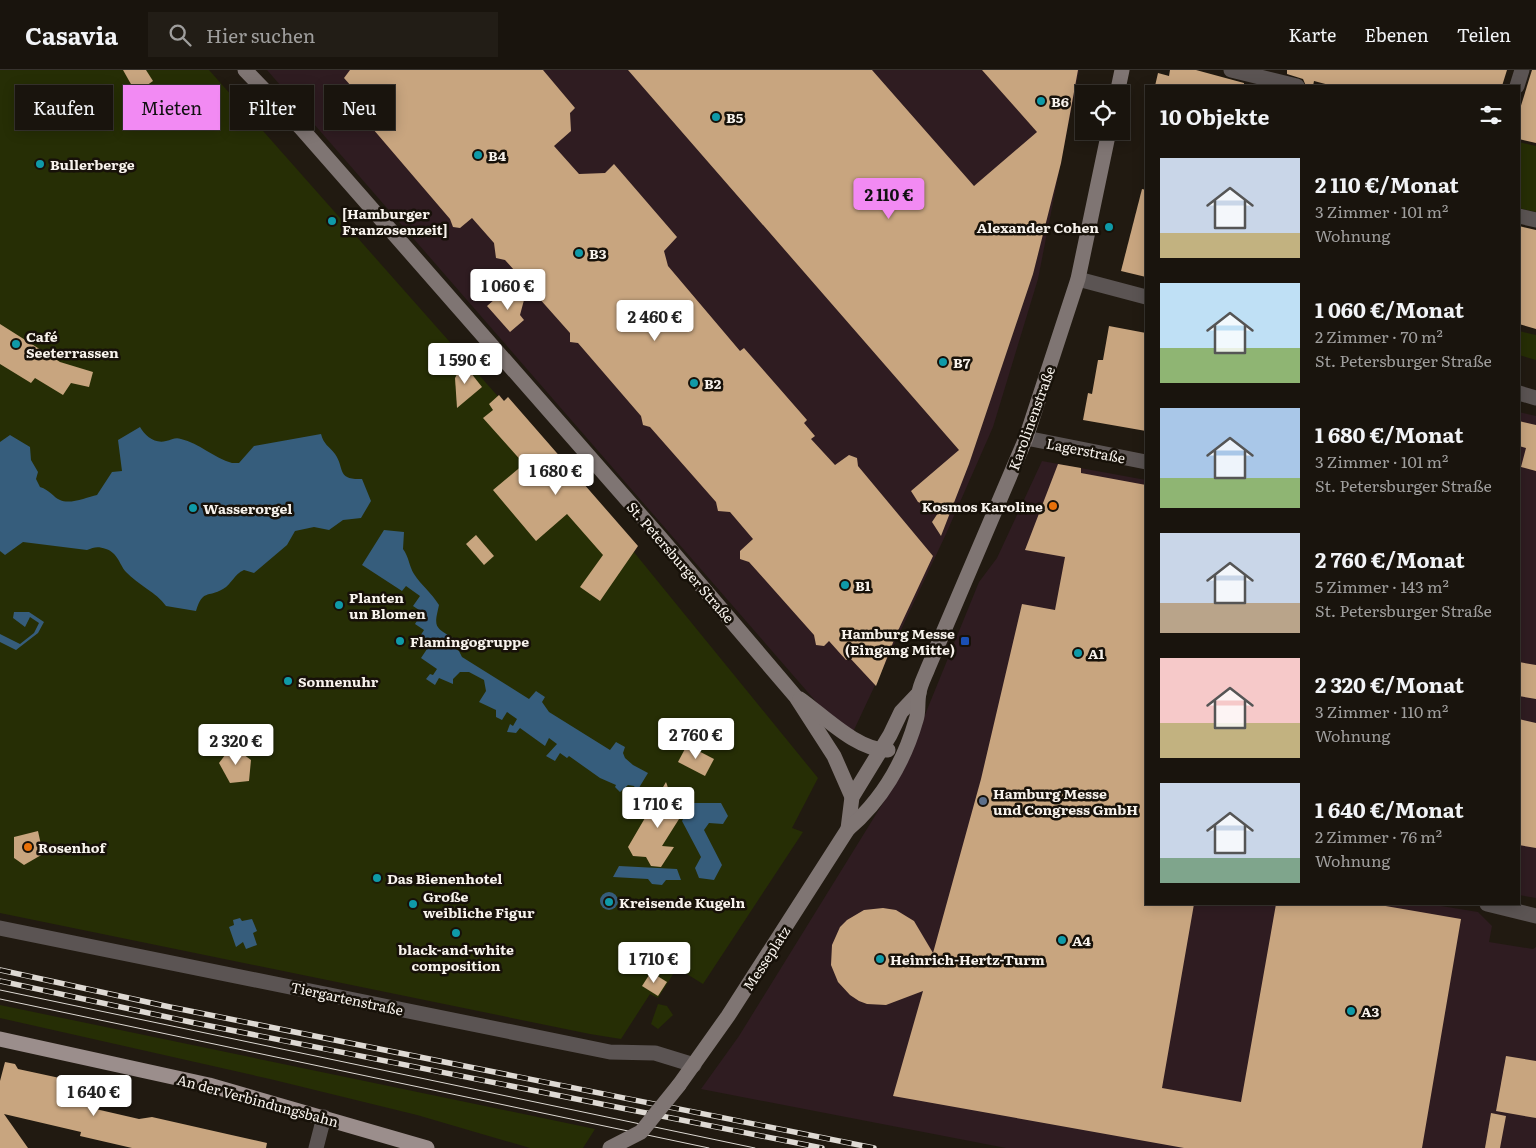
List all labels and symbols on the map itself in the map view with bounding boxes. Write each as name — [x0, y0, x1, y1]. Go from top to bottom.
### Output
place label: B6 — [1051, 91, 1069, 111]
marker: B6 — [1035, 95, 1047, 107]
place label: B5 — [726, 107, 744, 127]
marker: B5 — [710, 111, 722, 123]
place label: B4 — [488, 145, 507, 165]
marker: B4 — [472, 149, 484, 161]
place label: Bullerberge — [50, 154, 135, 174]
marker: Bullerberge — [34, 158, 46, 170]
pin: 2 110 € — [843, 178, 935, 220]
place label: [Hamburger Franzosenzeit] — [342, 203, 448, 239]
marker: [Hamburger Franzosenzeit] — [326, 215, 338, 227]
place label: Alexander Cohen — [977, 217, 1099, 237]
marker: Alexander Cohen — [1103, 221, 1115, 233]
place label: B3 — [589, 243, 607, 263]
marker: B3 — [573, 247, 585, 259]
pin: 1 060 € — [462, 268, 554, 311]
pin: 2 460 € — [609, 300, 701, 342]
place label: Café Seeterrassen — [26, 326, 119, 362]
marker: Café Seeterrassen — [10, 338, 22, 350]
pin: 1 590 € — [419, 342, 511, 385]
place label: B7 — [953, 352, 971, 372]
marker: B7 — [937, 356, 949, 368]
street label: Karolinenstraße — [1003, 363, 1059, 473]
place label: B2 — [704, 373, 722, 393]
marker: B2 — [688, 377, 700, 389]
street label: Lagerstraße — [1045, 433, 1127, 467]
pin: 1 680 € — [510, 454, 602, 496]
place label: Kosmos Karoline — [922, 496, 1043, 516]
street label: St. Petersburger Straße — [623, 497, 739, 627]
place label: Wasserorgel — [203, 498, 292, 518]
marker: Kosmos Karoline — [1047, 500, 1059, 512]
marker: Wasserorgel — [187, 502, 199, 514]
place label: B1 — [855, 575, 871, 595]
marker: B1 — [839, 579, 851, 591]
place label: Planten un Blomen — [349, 587, 426, 623]
marker: Planten un Blomen — [333, 599, 345, 611]
place label: Hamburg Messe (Eingang Mitte) — [841, 623, 955, 659]
place label: Flamingogruppe — [410, 631, 529, 651]
marker: Flamingogruppe — [394, 635, 406, 647]
marker: Hamburg Messe (Eingang Mitte) — [959, 635, 971, 647]
place label: A1 — [1088, 643, 1105, 663]
marker: A1 — [1072, 647, 1084, 659]
place label: Sonnenuhr — [298, 671, 379, 691]
marker: Sonnenuhr — [282, 675, 294, 687]
pin: 2 760 € — [650, 718, 742, 760]
pin: 2 320 € — [190, 724, 282, 766]
place label: Hamburg Messe und Congress GmbH — [993, 783, 1138, 819]
pin: 1 710 € — [612, 786, 704, 829]
marker: Hamburg Messe und Congress GmbH — [977, 795, 989, 807]
place label: Rosenhof — [38, 837, 108, 857]
marker: Rosenhof — [22, 841, 34, 853]
place label: Das Bienenhotel — [387, 868, 502, 888]
marker: Das Bienenhotel — [371, 872, 383, 884]
place label: Große weibliche Figur — [423, 886, 535, 922]
place label: Kreisende Kugeln — [619, 892, 746, 912]
marker: Kreisende Kugeln — [603, 896, 615, 908]
marker: Große weibliche Figur — [407, 898, 419, 910]
street label: Messeplatz — [738, 922, 794, 994]
marker: black-and-white composition — [450, 927, 462, 939]
place label: A4 — [1072, 930, 1092, 950]
marker: A4 — [1056, 934, 1068, 946]
place label: black-and-white composition — [398, 939, 514, 975]
pin: 1 710 € — [608, 942, 700, 984]
place label: Heinrich-Hertz-Turm — [890, 949, 1045, 969]
marker: Heinrich-Hertz-Turm — [874, 953, 886, 965]
street label: Tiergartenstraße — [289, 976, 405, 1020]
place label: A3 — [1361, 1001, 1380, 1021]
marker: A3 — [1345, 1005, 1357, 1017]
street label: An der Verbindungsbahn — [175, 1069, 341, 1131]
pin: 1 640 € — [48, 1074, 140, 1117]

